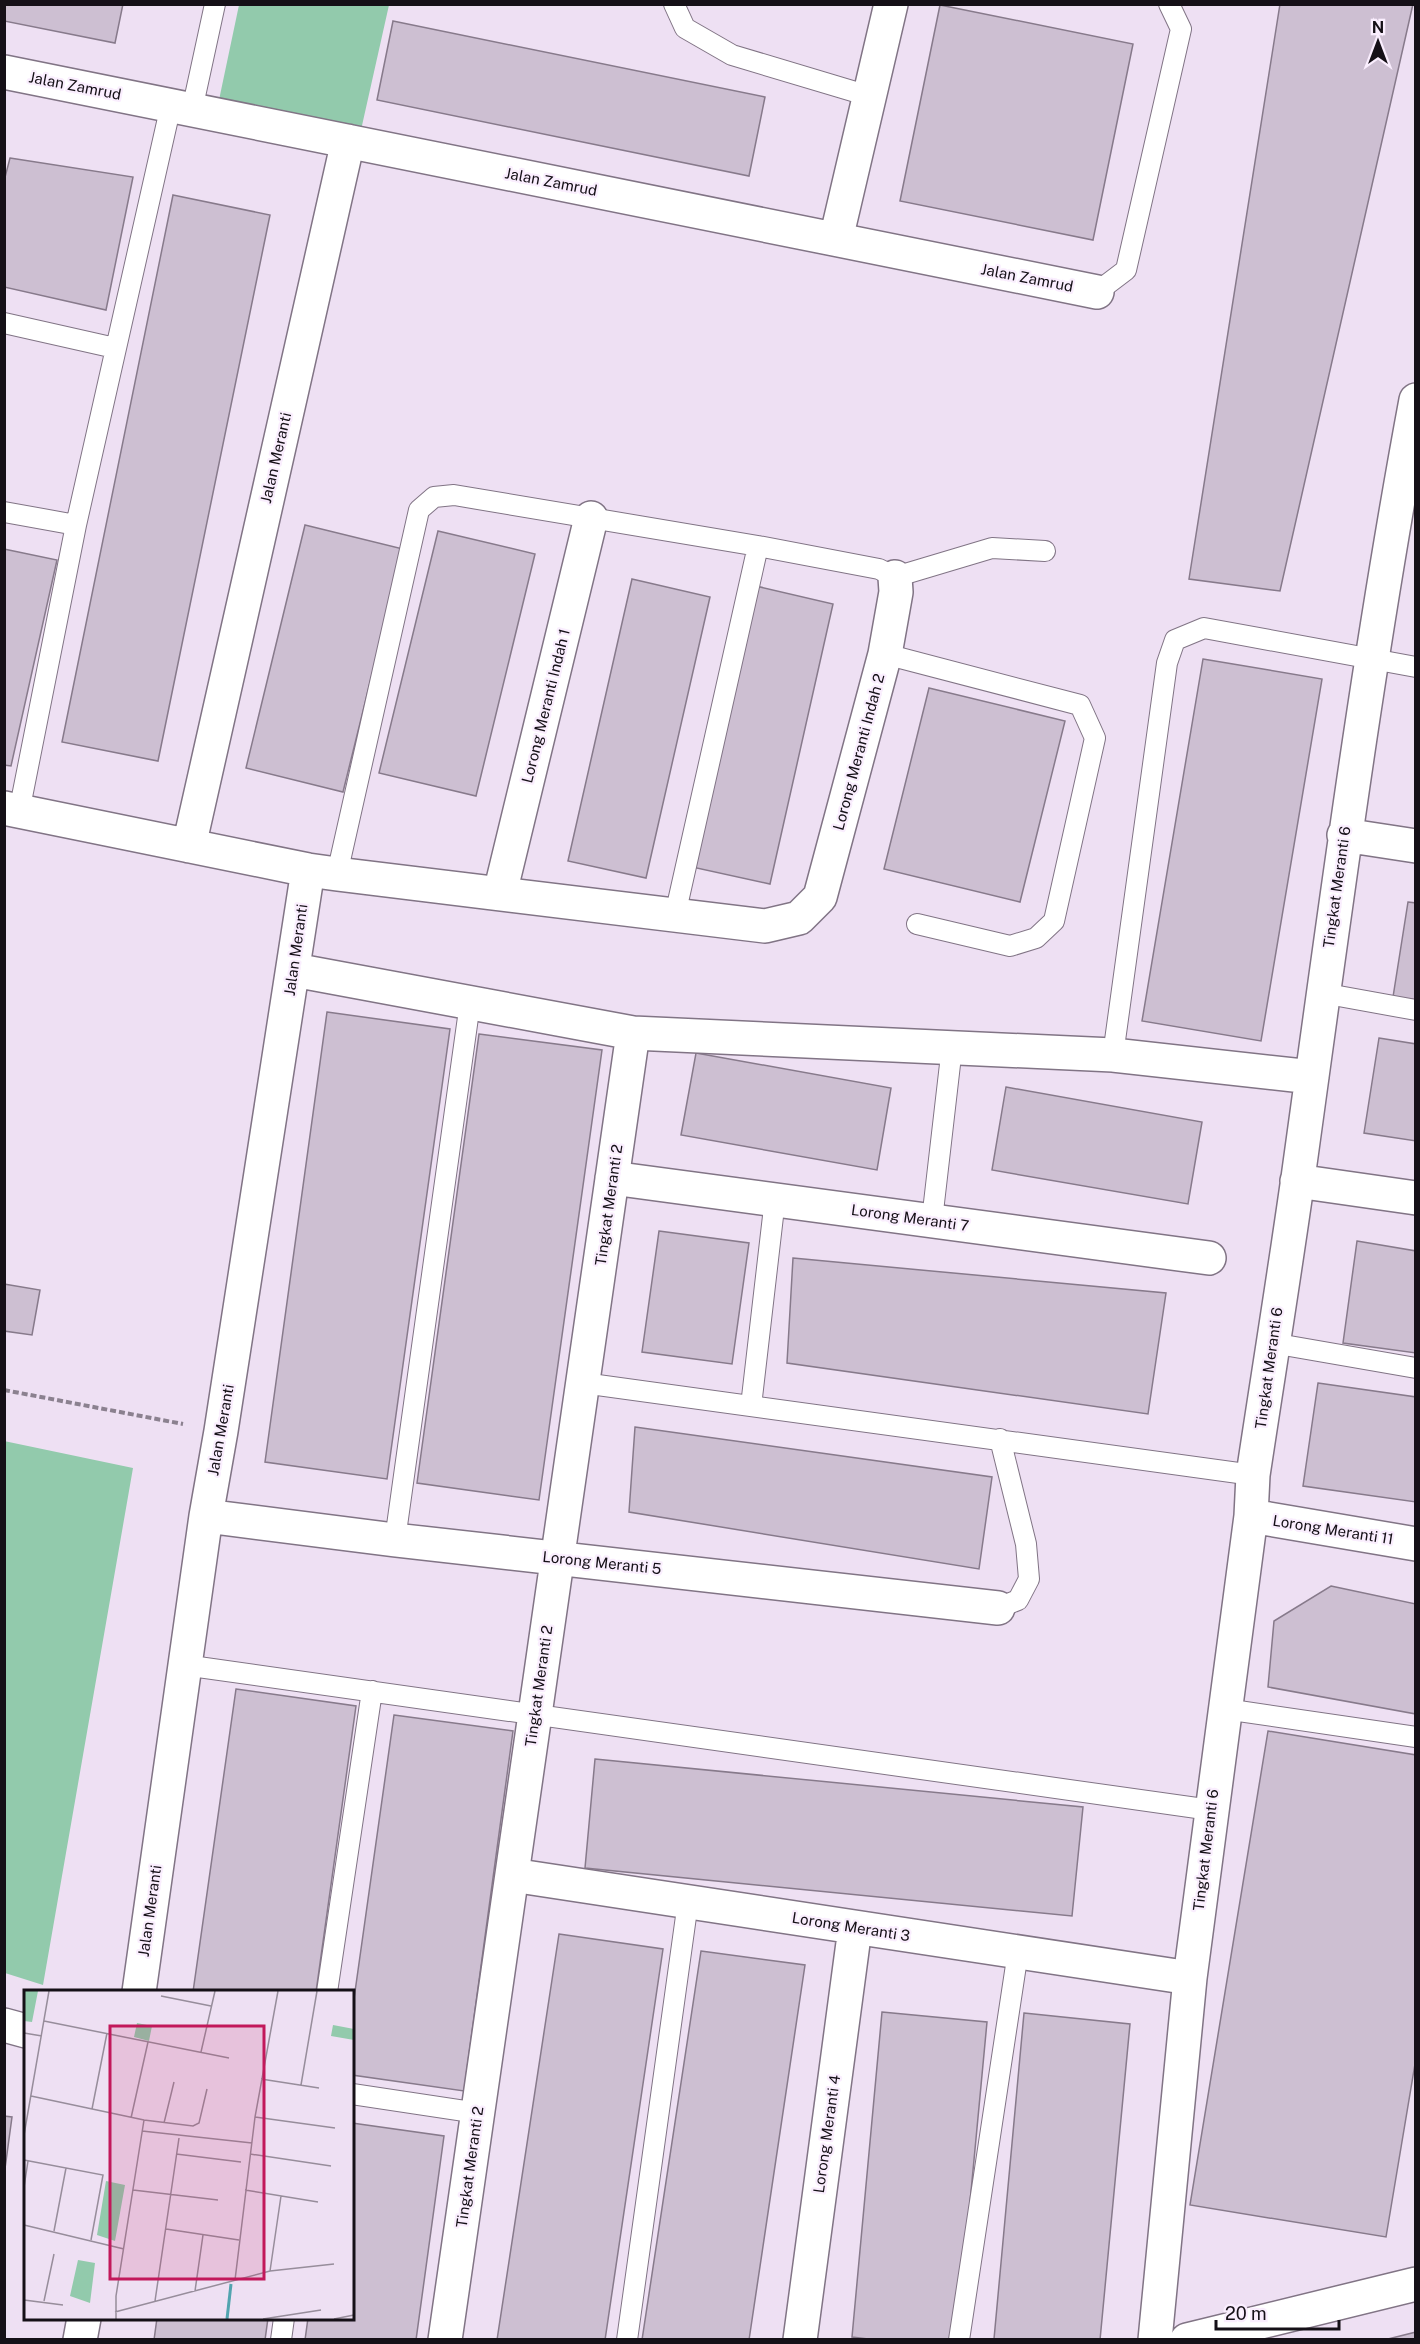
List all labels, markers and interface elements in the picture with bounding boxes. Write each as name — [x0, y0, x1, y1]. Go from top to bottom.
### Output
north arrow — [1348, 12, 1408, 72]
text: N — [1372, 18, 1384, 37]
street label: Jalan Zamrud — [28, 68, 123, 103]
street label: Jalan Zamrud — [504, 164, 599, 199]
street label: Jalan Zamrud — [980, 260, 1075, 295]
street label: Jalan Meranti — [257, 411, 294, 505]
street label: Lorong Meranti Indah 1 — [518, 627, 573, 785]
street label: Lorong Meranti Indah 2 — [829, 672, 888, 832]
street label: Tingkat Meranti 6 — [1320, 825, 1353, 949]
street label: Jalan Meranti — [281, 903, 310, 997]
street label: Tingkat Meranti 2 — [592, 1143, 625, 1267]
street label: Lorong Meranti 7 — [850, 1201, 970, 1234]
street label: Tingkat Meranti 6 — [1252, 1306, 1285, 1430]
street label: Jalan Meranti — [204, 1383, 237, 1477]
street label: Lorong Meranti 11 — [1271, 1512, 1395, 1547]
street label: Lorong Meranti 5 — [542, 1548, 662, 1577]
street label: Tingkat Meranti 2 — [522, 1624, 555, 1748]
street label: Tingkat Meranti 6 — [1190, 1788, 1221, 1912]
street label: Jalan Meranti — [135, 1864, 164, 1958]
street label: Lorong Meranti 3 — [791, 1909, 911, 1944]
inset map — [24, 1990, 354, 2320]
street label: Lorong Meranti 4 — [810, 2074, 843, 2194]
street label: Tingkat Meranti 2 — [453, 2105, 486, 2229]
scale bar — [1216, 2293, 1339, 2331]
text: 20 m — [1225, 2303, 1267, 2324]

